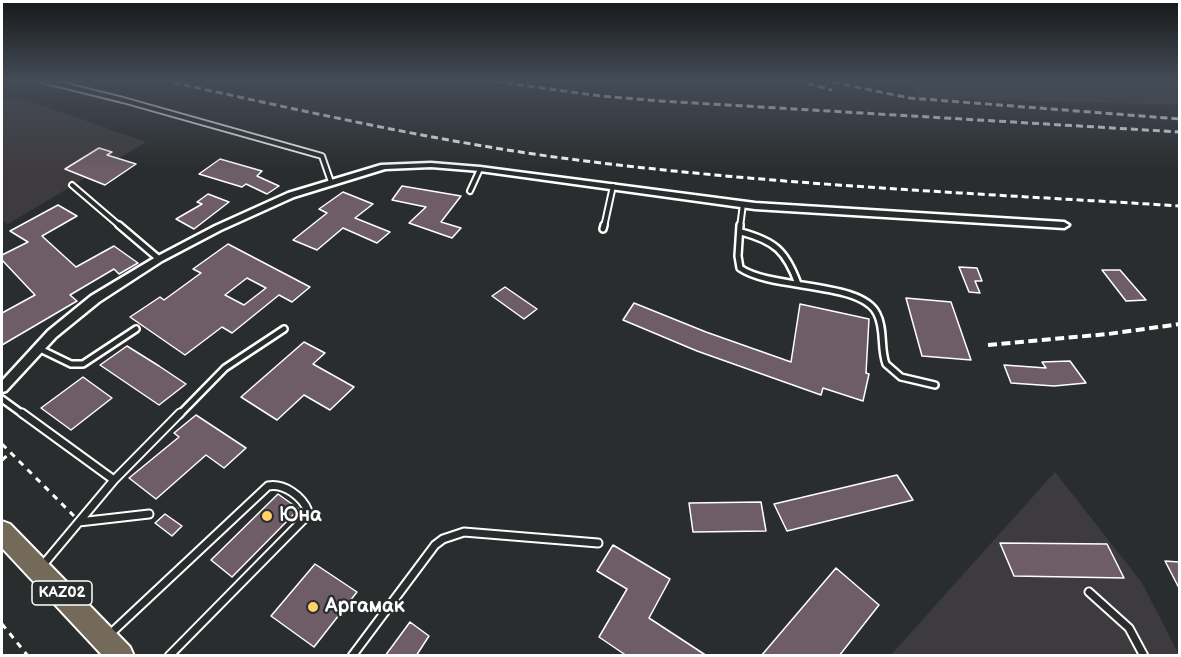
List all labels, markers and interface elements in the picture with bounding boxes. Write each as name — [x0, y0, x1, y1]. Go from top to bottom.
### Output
place label: Юна — [279, 504, 322, 528]
marker: Юна — [260, 509, 274, 523]
road number: KАZ02 — [32, 581, 92, 605]
place label: Аргамак — [325, 595, 404, 619]
marker: Аргамак — [306, 600, 320, 614]

